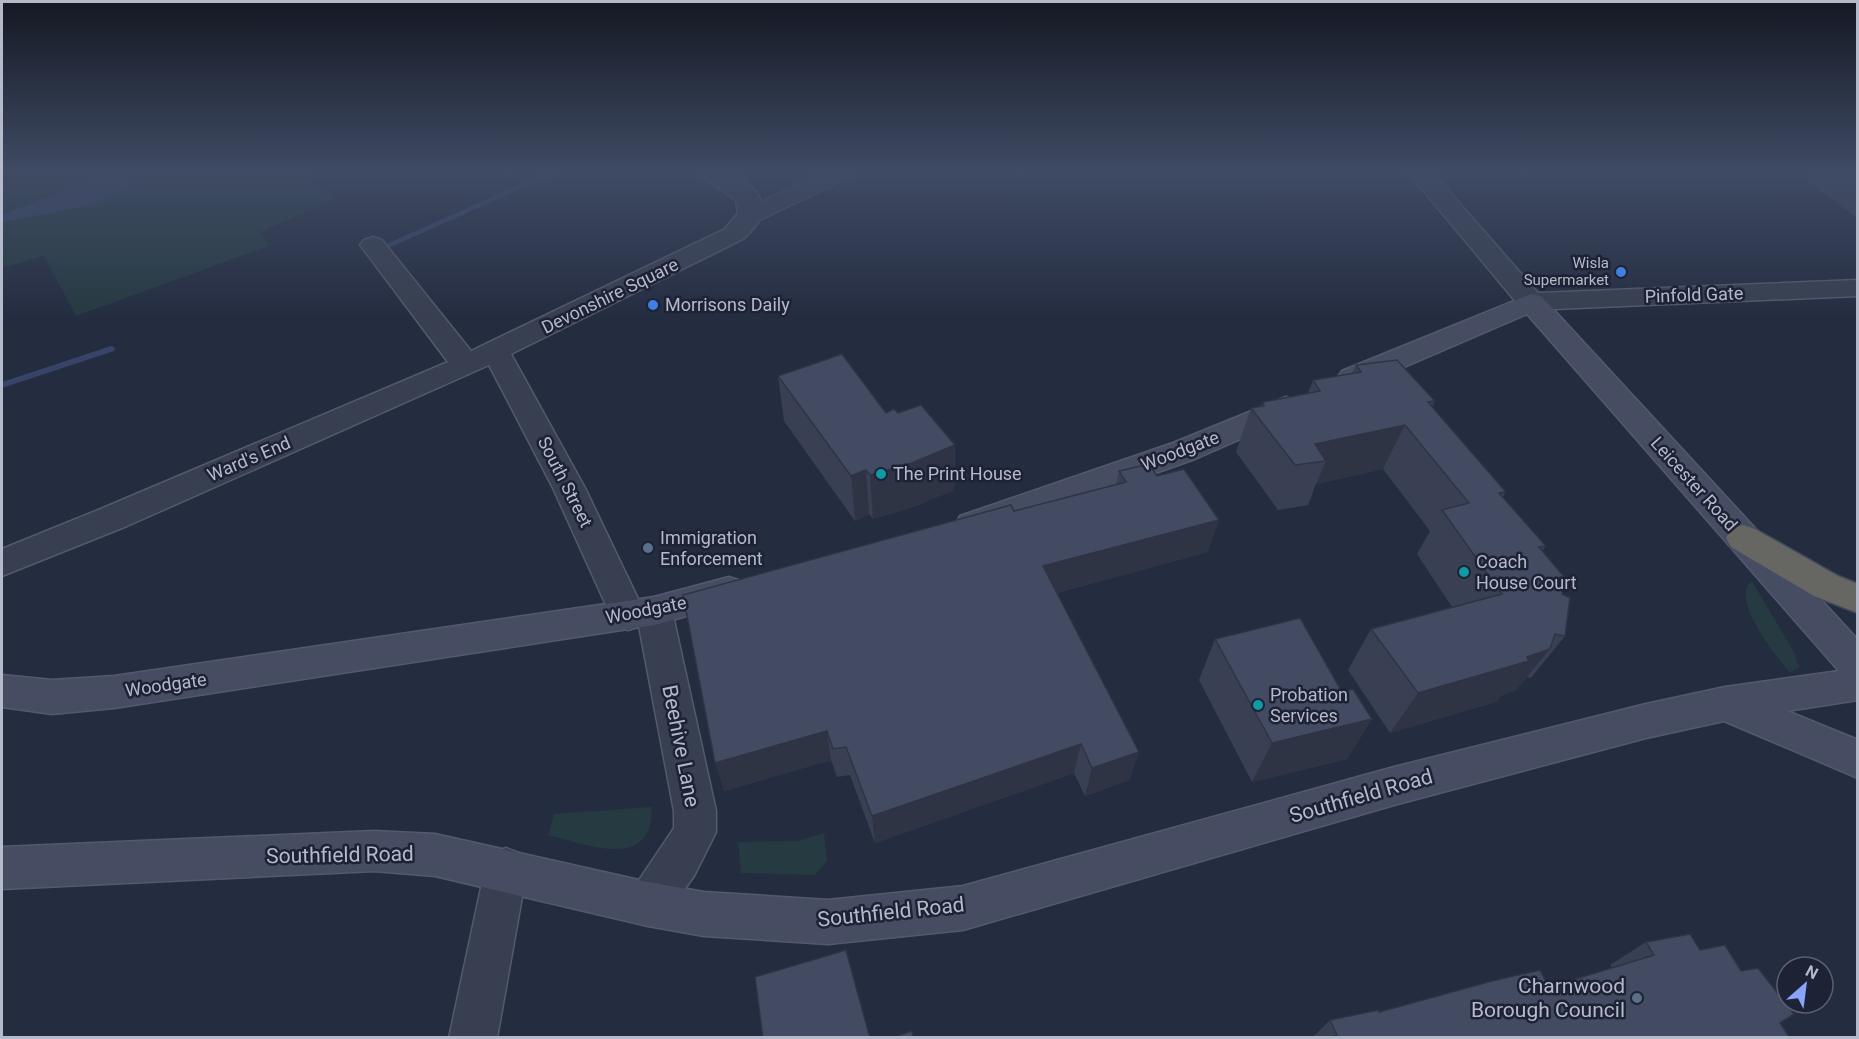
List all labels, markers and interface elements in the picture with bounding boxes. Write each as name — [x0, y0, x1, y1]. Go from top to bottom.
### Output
street label: Devonshire Square — [538, 253, 682, 338]
place label: Wisla Supermarket — [1524, 254, 1609, 289]
marker: Wisla Supermarket — [1614, 265, 1628, 279]
street label: Pinfold Gate — [1644, 282, 1744, 307]
place label: Morrisons Daily — [665, 294, 790, 315]
marker: Morrisons Daily — [646, 298, 660, 312]
street label: Woodgate — [1138, 426, 1222, 475]
street label: Ward's End — [204, 432, 293, 485]
street label: Leicester Road — [1647, 432, 1742, 535]
street label: South Street — [534, 433, 597, 531]
place label: The Print House — [893, 463, 1022, 484]
marker: The Print House — [874, 467, 888, 481]
place label: Immigration Enforcement — [660, 527, 763, 569]
marker: Immigration Enforcement — [641, 541, 655, 555]
place label: Coach House Court — [1476, 551, 1577, 593]
marker: Coach House Court — [1457, 565, 1471, 579]
street label: Woodgate — [604, 591, 688, 628]
street label: Woodgate — [124, 668, 208, 701]
street label: Beehive Lane — [657, 683, 705, 809]
place label: Probation Services — [1270, 684, 1348, 726]
marker: Probation Services — [1251, 698, 1265, 712]
street label: Southfield Road — [1287, 764, 1435, 828]
street label: Southfield Road — [266, 842, 414, 868]
street label: Southfield Road — [816, 892, 966, 932]
north arrow — [1775, 955, 1835, 1015]
text: N — [1802, 961, 1821, 983]
place label: Charnwood Borough Council — [1471, 974, 1625, 1022]
marker: Charnwood Borough Council — [1630, 991, 1644, 1005]

